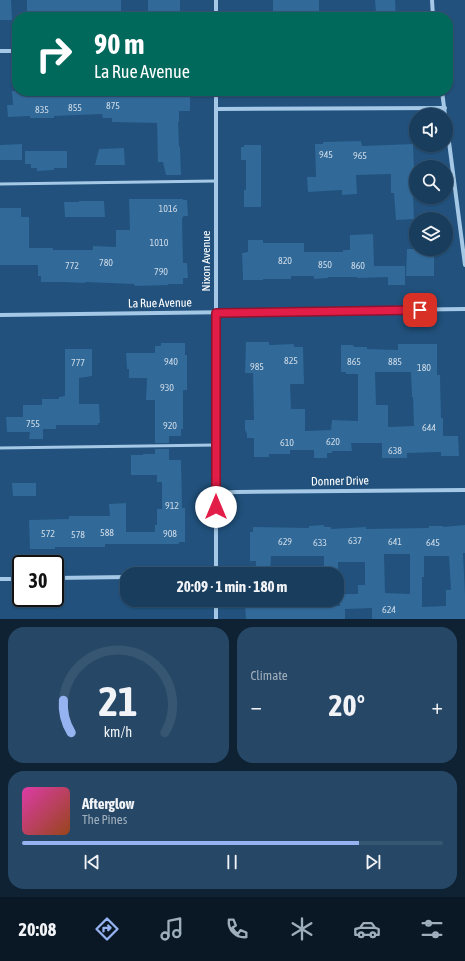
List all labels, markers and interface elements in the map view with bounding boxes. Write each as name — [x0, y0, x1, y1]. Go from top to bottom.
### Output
icon: right — [28, 28, 80, 80]
text: 90 m — [94, 28, 144, 60]
text: La Rue Avenue — [94, 61, 190, 82]
house number: 875 — [106, 100, 120, 111]
house number: 855 — [68, 102, 82, 113]
house number: 835 — [35, 104, 49, 115]
map controls — [409, 108, 453, 256]
button: sound — [409, 108, 453, 152]
house number: 945 — [319, 149, 333, 160]
house number: 965 — [353, 150, 367, 161]
button: search — [409, 160, 453, 204]
house number: 1016 — [159, 203, 178, 214]
button: layers — [409, 212, 453, 256]
street label: Nixon Avenue — [199, 231, 213, 291]
house number: 1010 — [150, 237, 169, 248]
house number: 820 — [278, 255, 292, 266]
house number: 780 — [99, 257, 113, 268]
house number: 850 — [318, 259, 332, 270]
house number: 772 — [65, 260, 79, 271]
house number: 860 — [351, 260, 365, 271]
house number: 790 — [154, 266, 168, 277]
pin — [403, 293, 437, 327]
street label: La Rue Avenue — [128, 295, 192, 311]
icon: arrive — [409, 299, 431, 321]
house number: 825 — [284, 355, 298, 366]
house number: 940 — [164, 356, 178, 367]
house number: 865 — [347, 356, 361, 367]
house number: 885 — [388, 356, 402, 367]
house number: 777 — [71, 357, 85, 368]
house number: 985 — [250, 361, 264, 372]
house number: 180 — [417, 362, 431, 373]
house number: 930 — [160, 382, 174, 393]
house number: 755 — [26, 418, 40, 429]
house number: 920 — [163, 420, 177, 431]
house number: 644 — [422, 422, 436, 433]
house number: 620 — [326, 436, 340, 447]
house number: 610 — [280, 437, 294, 448]
house number: 638 — [388, 445, 402, 456]
street label: Donner Drive — [311, 473, 369, 489]
position arrow — [195, 486, 237, 528]
house number: 912 — [165, 500, 179, 511]
house number: 588 — [100, 527, 114, 538]
house number: 572 — [41, 528, 55, 539]
house number: 908 — [163, 528, 177, 539]
house number: 578 — [71, 529, 85, 540]
house number: 637 — [348, 535, 362, 546]
house number: 629 — [278, 536, 292, 547]
house number: 641 — [388, 536, 402, 547]
house number: 633 — [313, 537, 327, 548]
house number: 645 — [426, 537, 440, 548]
speed limit sign: 30 — [12, 555, 64, 607]
text: 20:09 · 1 min · 180 m — [177, 578, 287, 595]
house number: 624 — [382, 604, 396, 615]
text: Climate — [251, 668, 288, 683]
text: 21 — [99, 677, 138, 725]
text: 20° — [329, 688, 365, 722]
text: − — [251, 693, 262, 719]
text: + — [432, 693, 443, 719]
text: km/h — [104, 724, 132, 740]
text: Afterglow — [82, 795, 135, 812]
text: The Pines — [82, 812, 127, 827]
icon: previous — [81, 851, 103, 873]
icon: pause — [221, 851, 243, 873]
icon: next — [362, 851, 384, 873]
icon: directions — [93, 915, 121, 943]
icon: music — [158, 915, 186, 943]
icon: phone — [223, 915, 251, 943]
icon: climate — [288, 915, 316, 943]
icon: car — [353, 915, 381, 943]
icon: filters — [418, 915, 446, 943]
text: 20:08 — [19, 919, 56, 940]

